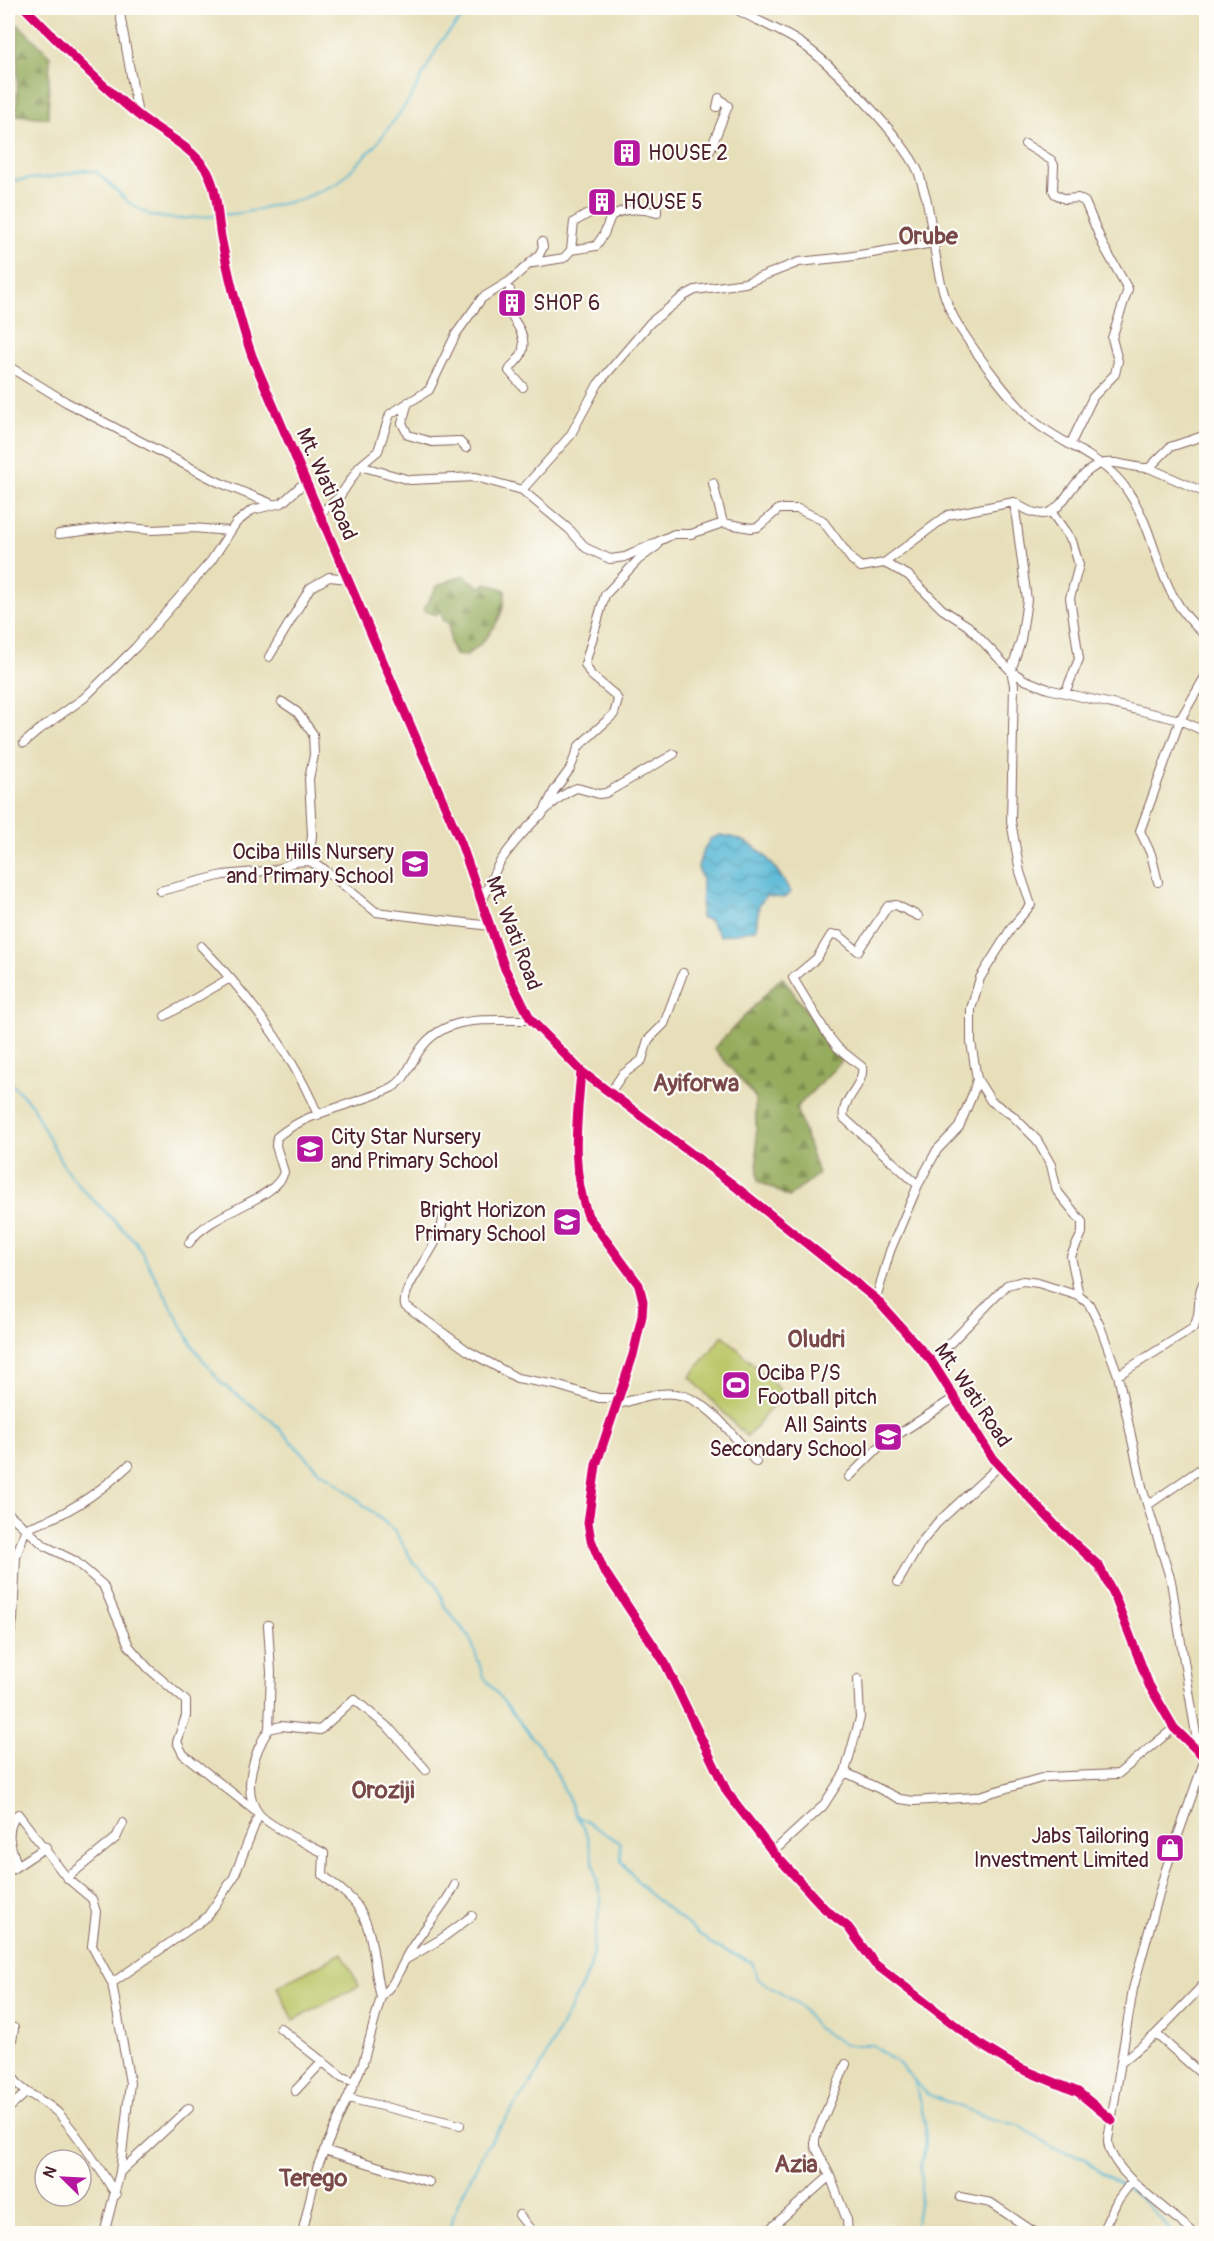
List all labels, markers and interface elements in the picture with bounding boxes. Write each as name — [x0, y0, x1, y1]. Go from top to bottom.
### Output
building icon: HOUSE 2 — [611, 137, 643, 169]
place label: HOUSE 2 — [648, 140, 728, 167]
building icon: HOUSE 5 — [586, 186, 618, 218]
place label: HOUSE 5 — [623, 189, 703, 216]
district label: Orube — [898, 222, 959, 251]
building icon: SHOP 6 — [496, 287, 528, 319]
place label: SHOP 6 — [533, 290, 600, 317]
street label: Mt. Wati Road — [290, 424, 363, 545]
place label: Ociba Hills Nursery and Primary School — [226, 839, 394, 890]
school or university icon: Ociba Hills Nursery and Primary School — [399, 848, 431, 880]
street label: Mt. Wati Road — [479, 872, 548, 994]
district label: Ayiforwa — [653, 1069, 739, 1098]
place label: City Star Nursery and Primary School — [331, 1124, 499, 1175]
school or university icon: City Star Nursery and Primary School — [294, 1133, 326, 1165]
place label: Bright Horizon Primary School — [414, 1197, 546, 1248]
school or university icon: Bright Horizon Primary School — [551, 1206, 583, 1238]
district label: Oludri — [787, 1325, 845, 1354]
street label: Mt. Wati Road — [928, 1338, 1017, 1453]
place label: Ociba P/S Football pitch — [757, 1360, 877, 1411]
sports icon: Ociba P/S Football pitch — [720, 1369, 752, 1401]
place label: All Saints Secondary School — [709, 1412, 868, 1463]
school or university icon: All Saints Secondary School — [872, 1421, 904, 1453]
district label: Oroziji — [351, 1776, 415, 1805]
place label: Jabs Tailoring Investment Limited — [974, 1823, 1149, 1874]
shop icon: Jabs Tailoring Investment Limited — [1154, 1832, 1186, 1864]
north arrow — [33, 2148, 93, 2208]
district label: Azia — [774, 2150, 818, 2179]
text: N — [39, 2163, 62, 2181]
district label: Terego — [278, 2164, 347, 2193]

